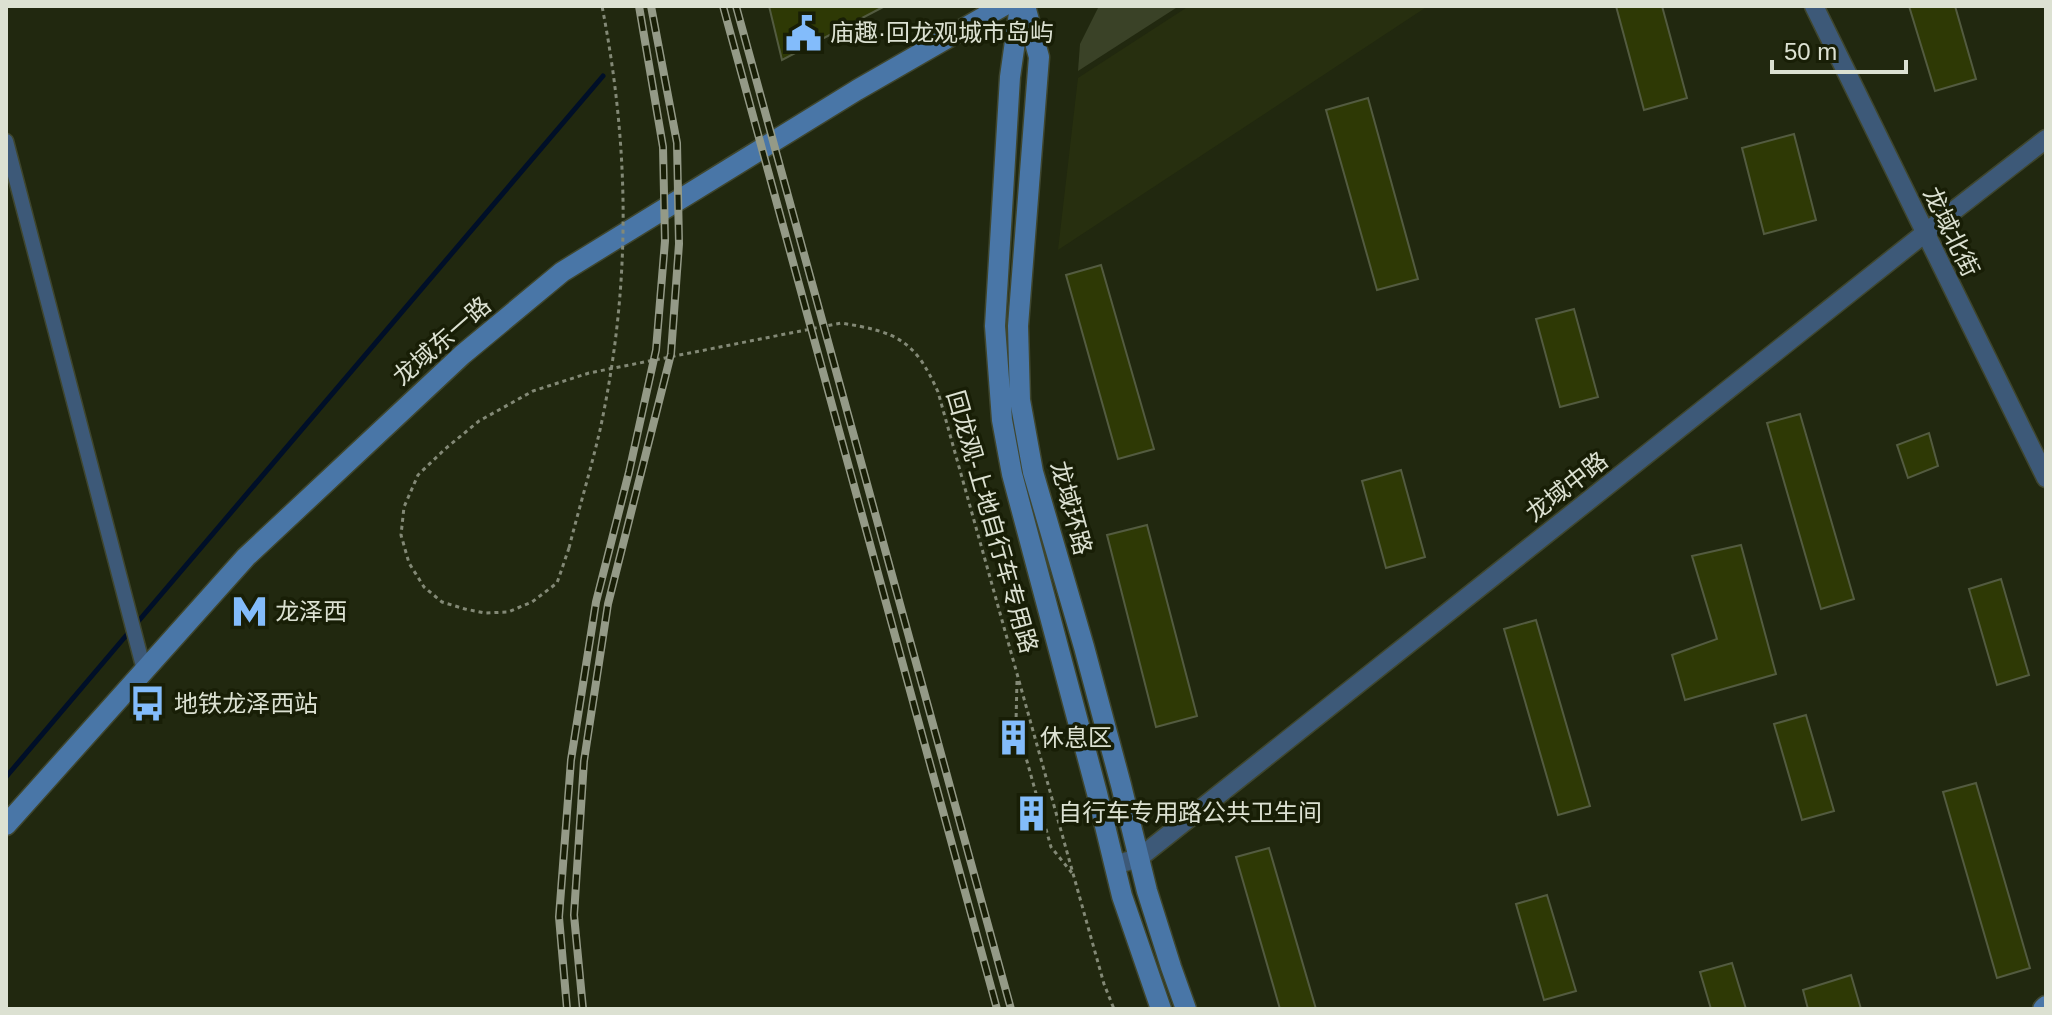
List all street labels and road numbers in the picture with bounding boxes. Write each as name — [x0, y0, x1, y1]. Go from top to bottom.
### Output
street label: 龙域北街 — [1918, 183, 1985, 281]
street label: 龙域东一路 — [388, 291, 496, 390]
street label: 回龙观-上地自行车专用路 — [942, 387, 1043, 656]
street label: 龙域中路 — [1521, 446, 1613, 527]
street label: 龙域环路 — [1046, 458, 1097, 558]

